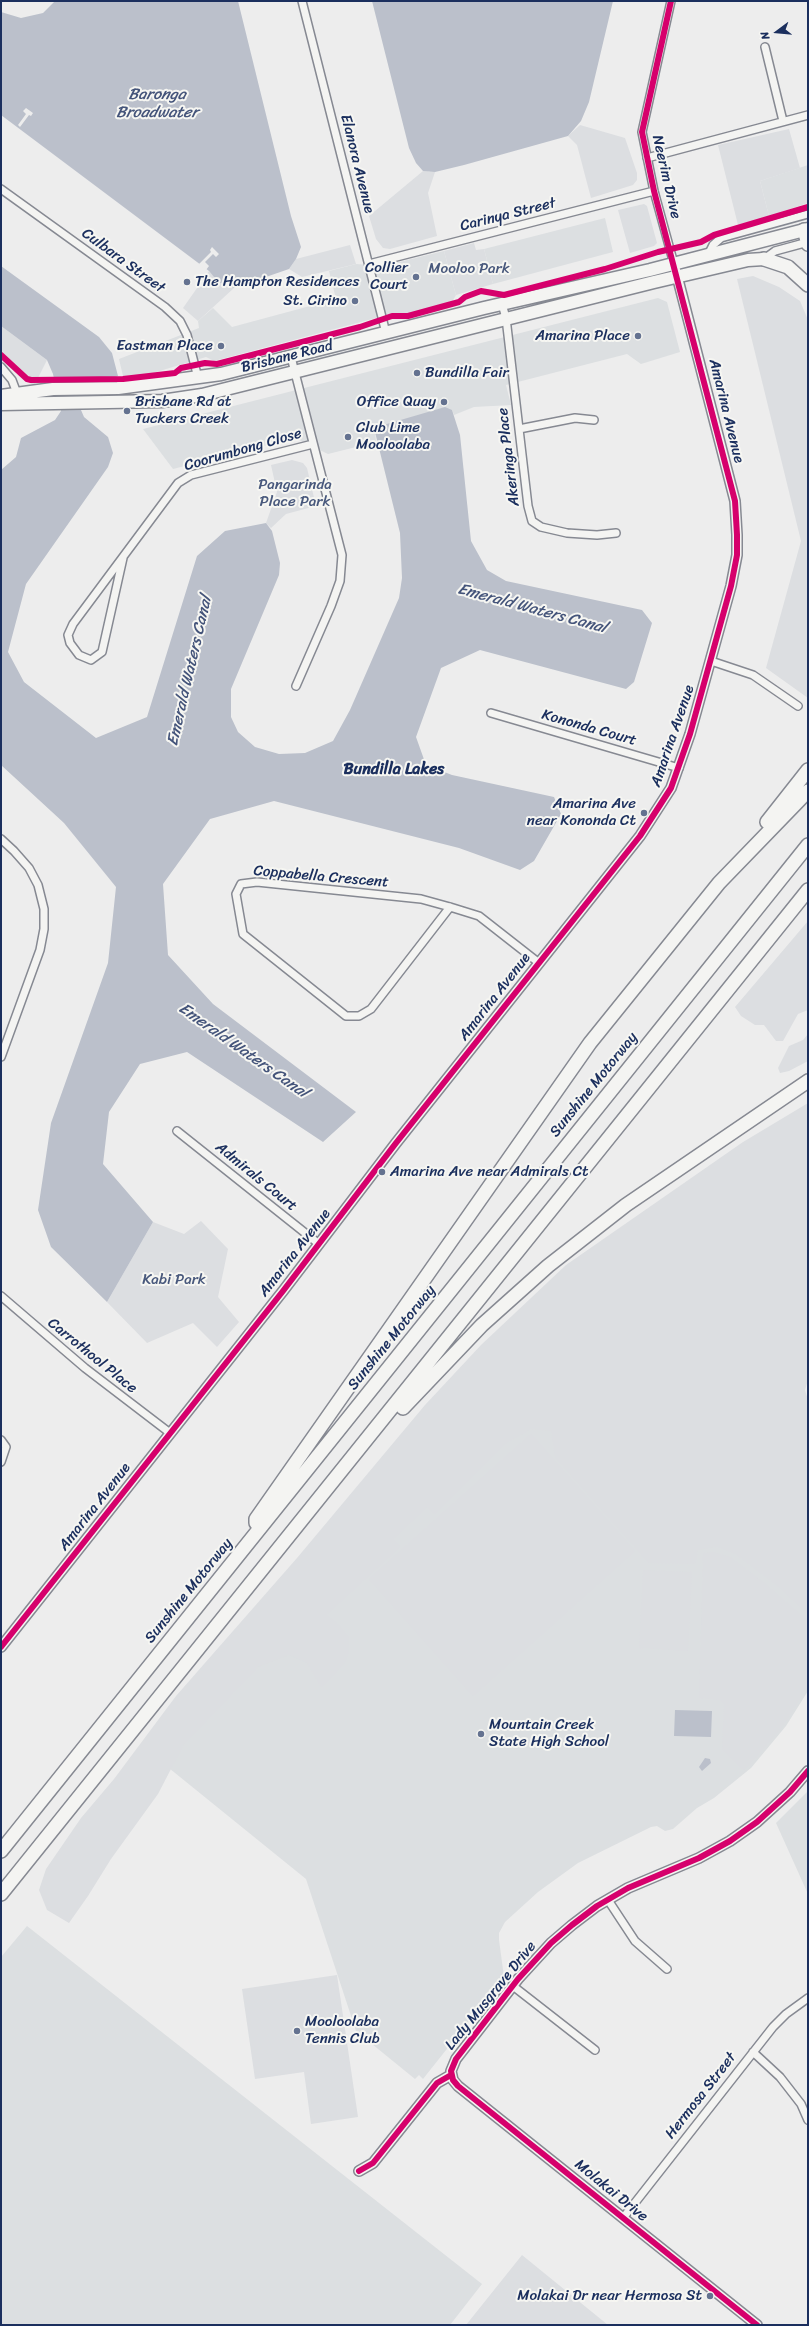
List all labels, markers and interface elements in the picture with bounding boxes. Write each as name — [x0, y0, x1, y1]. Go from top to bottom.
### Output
north arrow — [757, 12, 797, 52]
text: N — [755, 29, 775, 42]
water label: Baronga Broadwater — [116, 85, 198, 123]
street label: Elanora Avenue — [336, 113, 378, 215]
street label: Neerim Drive — [648, 133, 684, 221]
street label: Carinya Street — [458, 194, 558, 236]
street label: Culbara Street — [78, 225, 168, 297]
place label: Collier Court — [365, 259, 408, 294]
park label: Mooloo Park — [428, 260, 510, 278]
marker: Collier Court — [411, 272, 421, 282]
place label: The Hampton Residences — [195, 273, 359, 291]
marker: The Hampton Residences — [182, 277, 192, 287]
place label: St. Cirino — [283, 292, 347, 310]
marker: St. Cirino — [350, 296, 360, 306]
place label: Amarina Place — [535, 327, 630, 345]
marker: Amarina Place — [633, 331, 643, 341]
place label: Eastman Place — [117, 337, 213, 355]
street label: Brisbane Road — [239, 337, 335, 377]
marker: Eastman Place — [216, 341, 226, 351]
street label: Amarina Avenue — [704, 357, 748, 465]
place label: Bundilla Fair — [425, 364, 509, 382]
marker: Bundilla Fair — [412, 368, 422, 378]
place label: Brisbane Rd at Tuckers Creek — [135, 393, 231, 428]
place label: Office Quay — [357, 393, 436, 411]
marker: Office Quay — [439, 397, 449, 407]
marker: Brisbane Rd at Tuckers Creek — [122, 406, 132, 416]
street label: Akeringa Place — [494, 407, 524, 507]
place label: Club Lime Mooloolaba — [356, 419, 430, 454]
street label: Coorumbong Close — [182, 425, 304, 475]
marker: Club Lime Mooloolaba — [343, 432, 353, 442]
park label: Pangarinda Place Park — [258, 476, 332, 511]
water label: Emerald Waters Canal — [456, 580, 608, 638]
water label: Emerald Waters Canal — [163, 594, 217, 748]
street label: Amarina Avenue — [647, 683, 699, 789]
street label: Kononda Court — [540, 706, 638, 750]
district label: Bundilla Lakes — [344, 760, 444, 780]
place label: Amarina Ave near Kononda Ct — [527, 795, 636, 830]
marker: Amarina Ave near Kononda Ct — [639, 808, 649, 818]
street label: Coppabella Crescent — [253, 862, 389, 892]
street label: Amarina Avenue — [455, 949, 535, 1045]
water label: Emerald Waters Canal — [175, 999, 311, 1103]
street label: Sunshine Motorway — [546, 1029, 642, 1141]
street label: Admirals Court — [212, 1139, 300, 1215]
place label: Amarina Ave near Admirals Ct — [390, 1163, 589, 1181]
marker: Amarina Ave near Admirals Ct — [377, 1167, 387, 1177]
street label: Amarina Avenue — [255, 1205, 335, 1301]
park label: Kabi Park — [142, 1271, 206, 1289]
street label: Sunshine Motorway — [344, 1282, 440, 1394]
street label: Carrothool Place — [44, 1314, 140, 1398]
street label: Amarina Avenue — [55, 1459, 135, 1555]
street label: Sunshine Motorway — [141, 1535, 237, 1647]
place label: Mountain Creek State High School — [489, 1716, 609, 1751]
marker: Mountain Creek State High School — [476, 1729, 486, 1739]
street label: Lady Musgrave Drive — [442, 1938, 540, 2054]
place label: Mooloolaba Tennis Club — [305, 2013, 380, 2048]
marker: Mooloolaba Tennis Club — [292, 2026, 302, 2036]
street label: Hermosa Street — [662, 2049, 740, 2143]
street label: Molakai Drive — [571, 2156, 651, 2226]
place label: Molakai Dr near Hermosa St — [517, 2287, 702, 2305]
marker: Molakai Dr near Hermosa St — [705, 2291, 715, 2301]

